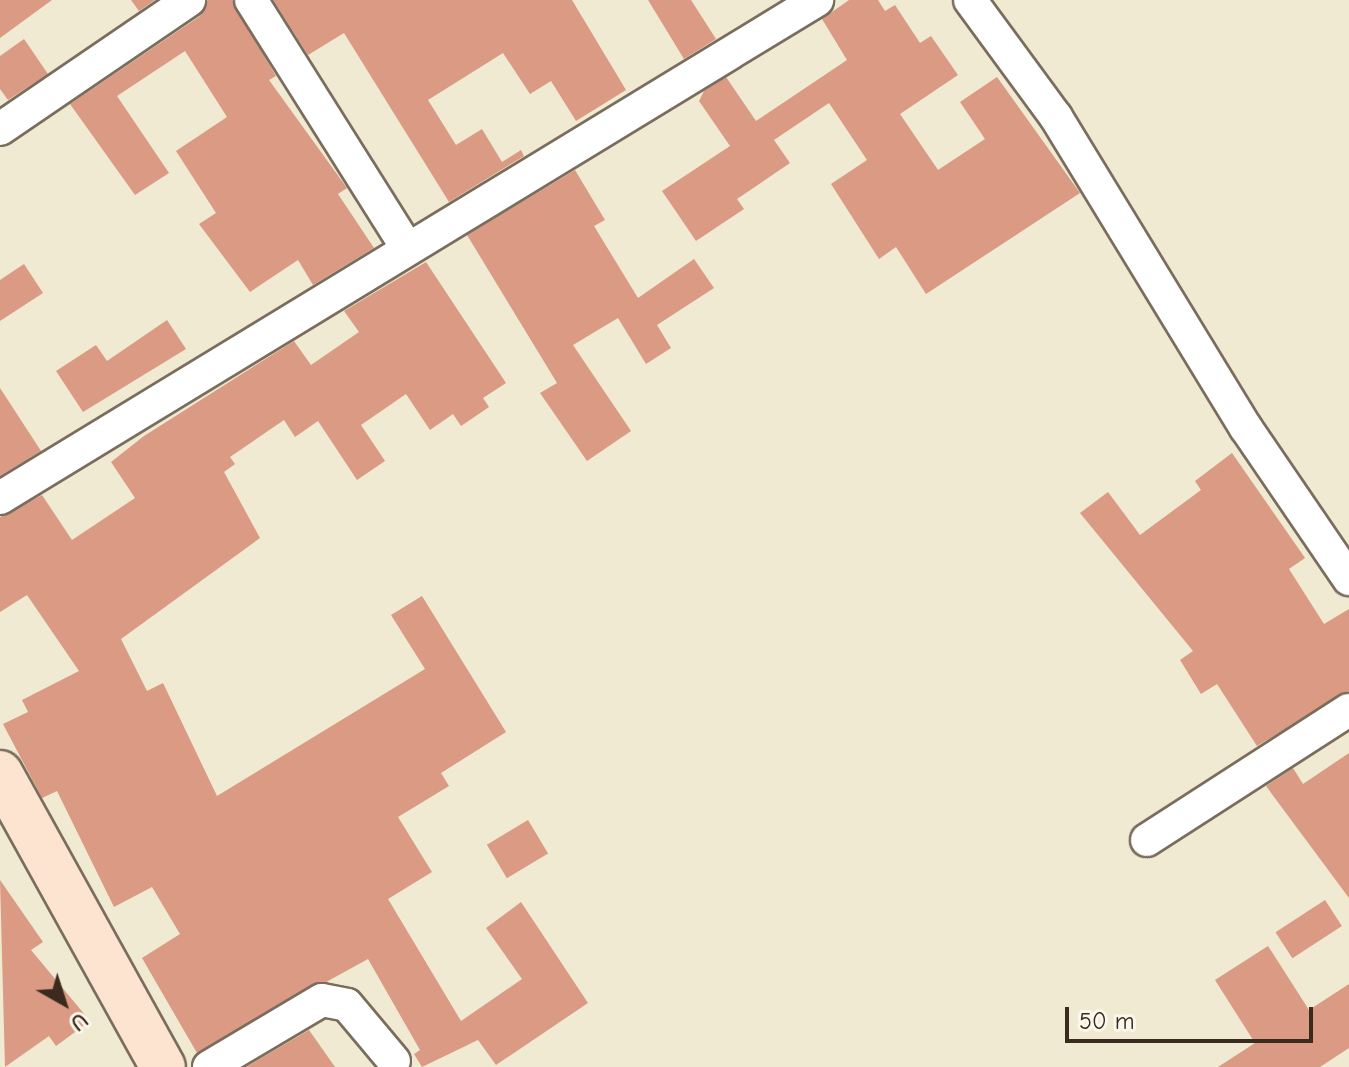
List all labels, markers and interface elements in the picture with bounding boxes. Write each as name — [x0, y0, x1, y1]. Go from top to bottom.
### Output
north arrow — [24, 963, 104, 1043]
scale bar — [1069, 991, 1317, 1041]
text: U — [65, 1007, 93, 1036]
text: 50 m — [1079, 1007, 1135, 1035]

